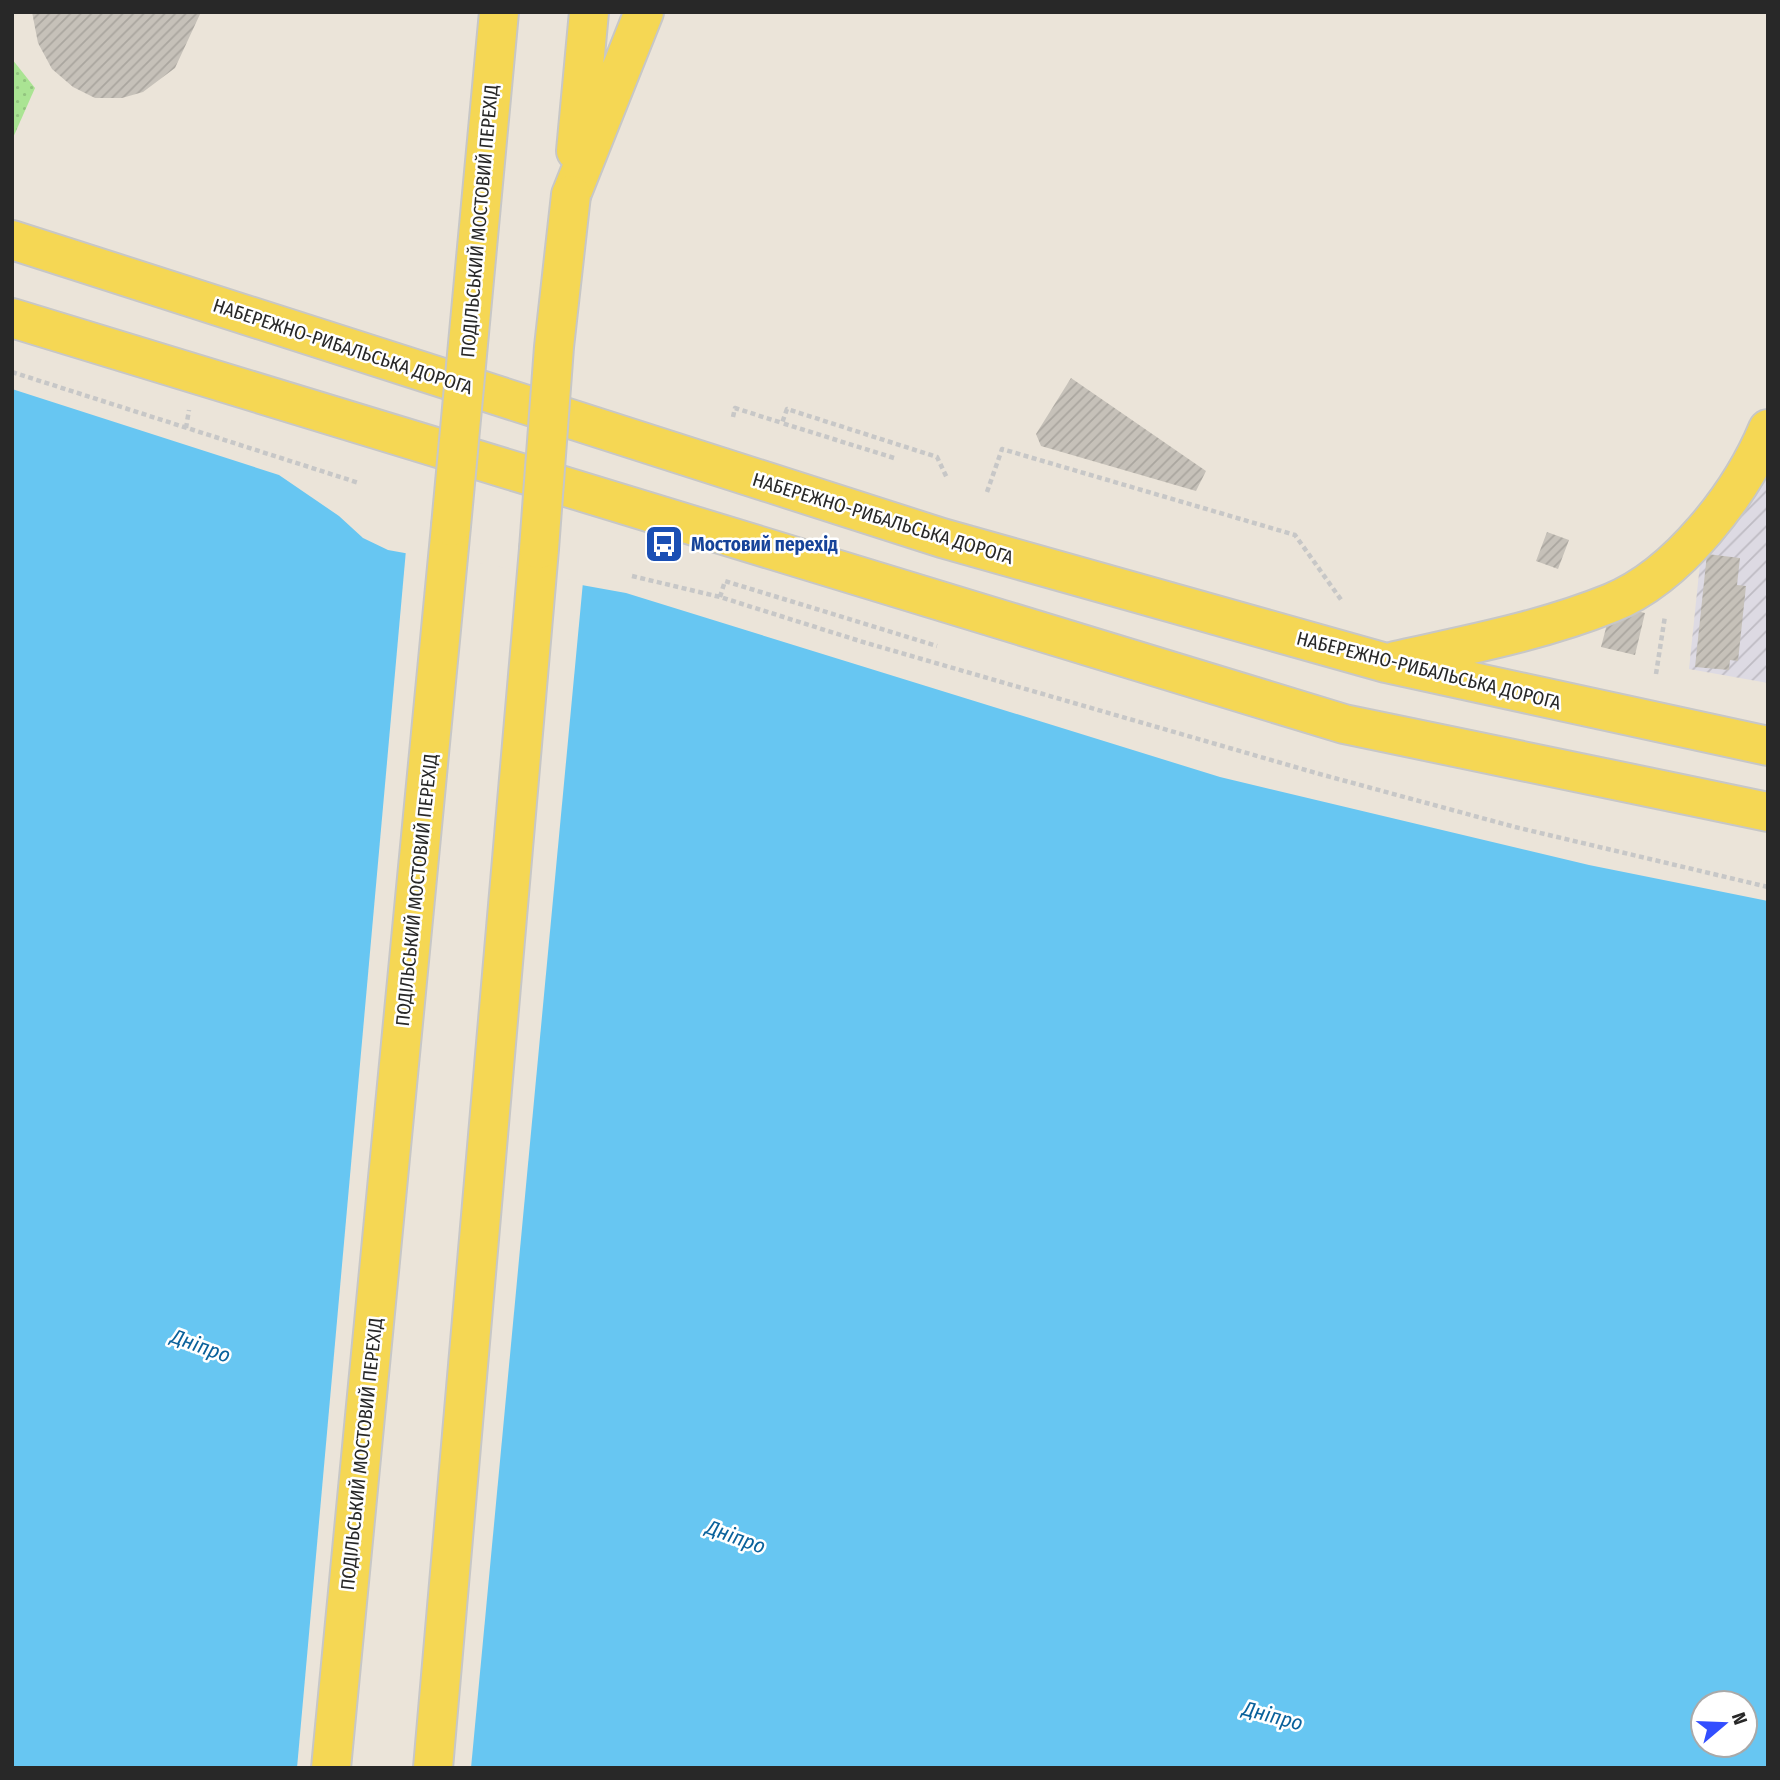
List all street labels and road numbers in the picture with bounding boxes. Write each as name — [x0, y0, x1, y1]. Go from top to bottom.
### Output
street label: ПОДІЛЬСЬКИЙ МОСТОВИЙ ПЕРЕХІД — [456, 84, 503, 358]
street label: НАБЕРЕЖНО-РИБАЛЬСЬКА ДОРОГА — [210, 294, 475, 399]
street label: НАБЕРЕЖНО-РИБАЛЬСЬКА ДОРОГА — [750, 468, 1016, 569]
street label: НАБЕРЕЖНО-РИБАЛЬСЬКА ДОРОГА — [1294, 626, 1563, 714]
street label: ПОДІЛЬСЬКИЙ МОСТОВИЙ ПЕРЕХІД — [391, 753, 442, 1027]
street label: ПОДІЛЬСЬКИЙ МОСТОВИЙ ПЕРЕХІД — [336, 1317, 387, 1591]

